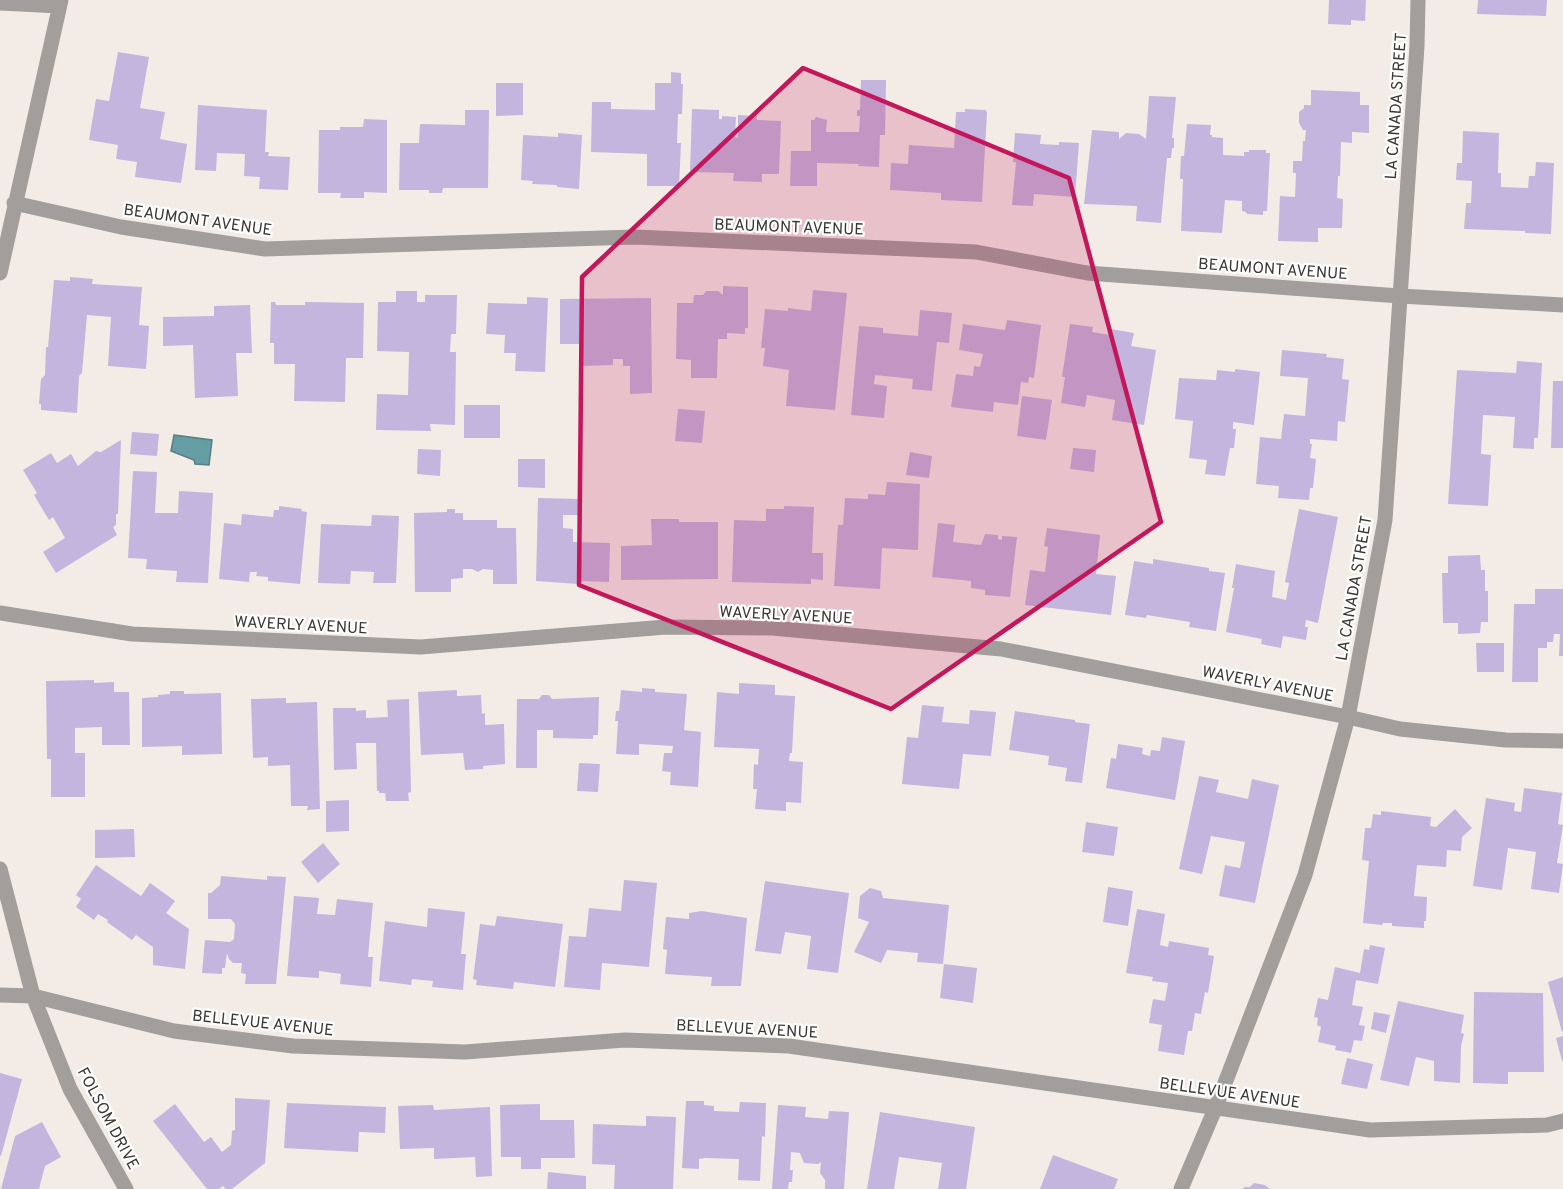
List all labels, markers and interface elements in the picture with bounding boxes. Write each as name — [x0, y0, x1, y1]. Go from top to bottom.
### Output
street label: LA CANADA STREET — [1382, 32, 1412, 180]
street label: BEAUMONT AVENUE — [122, 201, 273, 241]
street label: BEAUMONT AVENUE — [714, 215, 864, 241]
street label: BEAUMONT AVENUE — [1197, 255, 1348, 285]
street label: LA CANADA STREET — [1332, 514, 1378, 663]
street label: WAVERLY AVENUE — [719, 603, 853, 629]
street label: WAVERLY AVENUE — [234, 613, 368, 639]
street label: WAVERLY AVENUE — [1200, 662, 1335, 708]
street label: BELLEVUE AVENUE — [191, 1007, 335, 1041]
street label: BELLEVUE AVENUE — [675, 1016, 818, 1044]
street label: FOLSOM DRIVE — [72, 1064, 143, 1173]
street label: BELLEVUE AVENUE — [1158, 1074, 1302, 1114]

